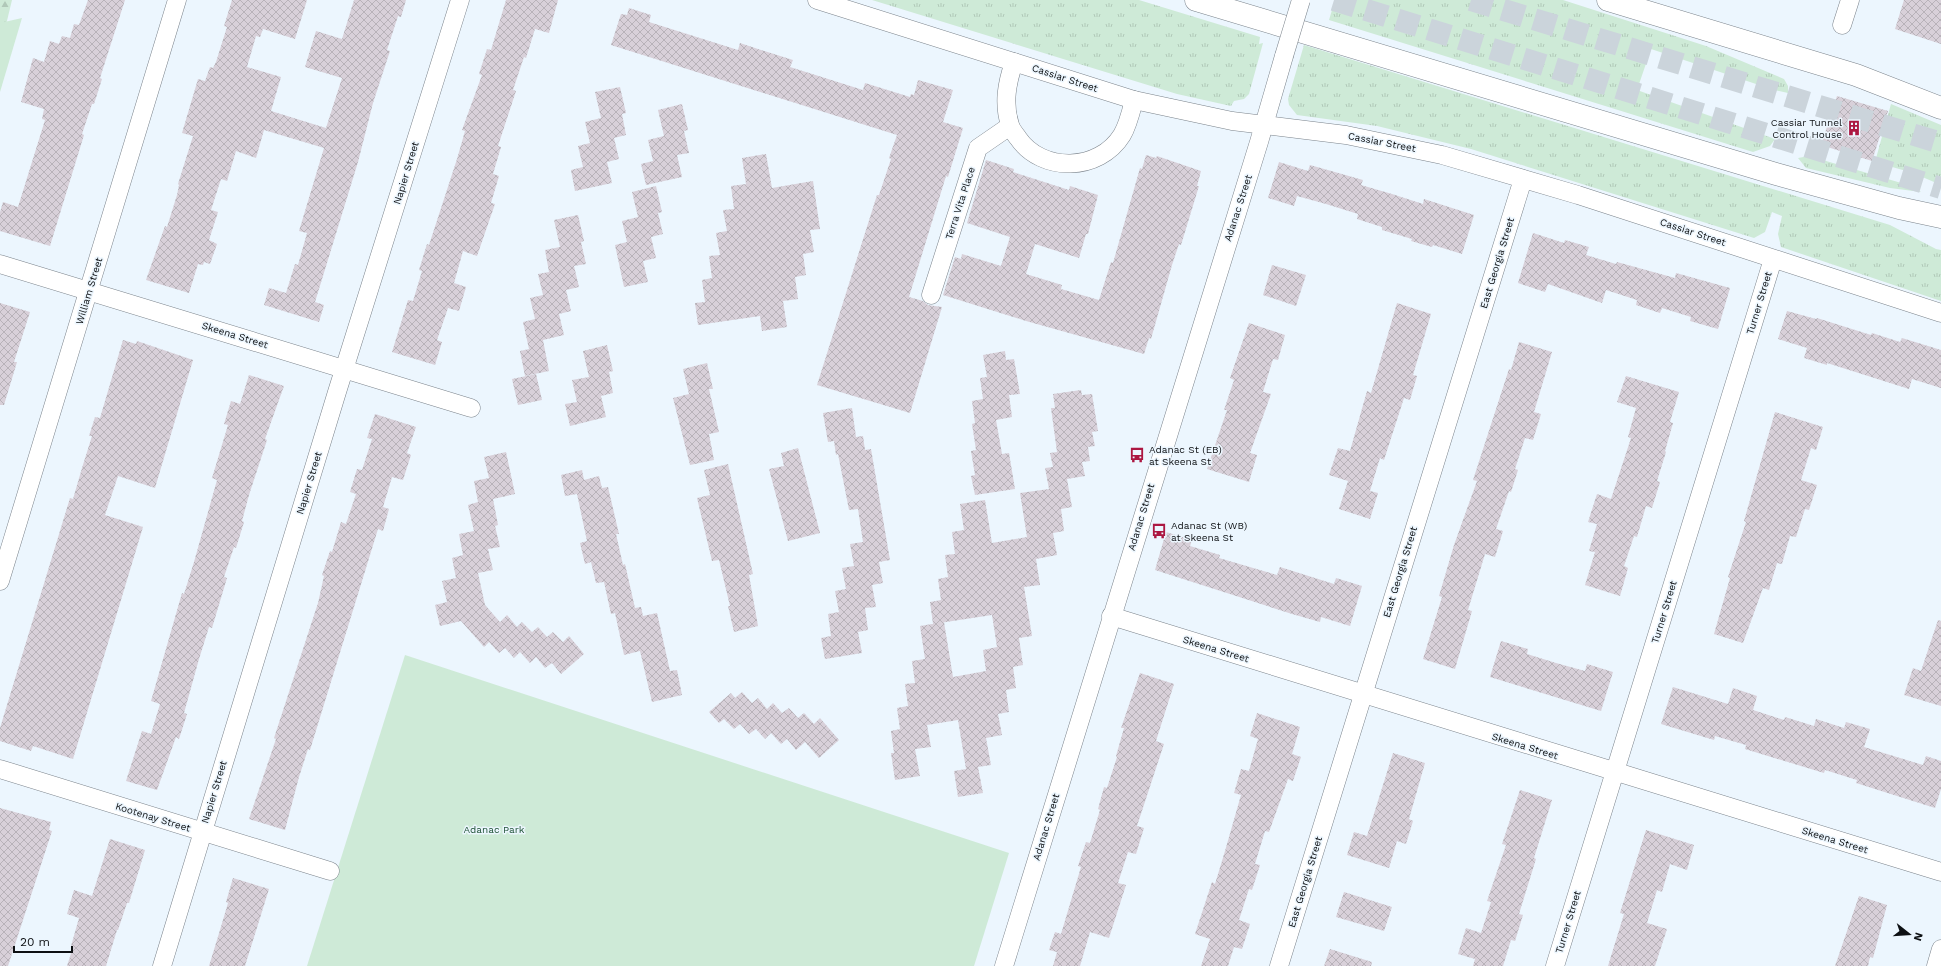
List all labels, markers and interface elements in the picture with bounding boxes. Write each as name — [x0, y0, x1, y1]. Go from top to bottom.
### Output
street label: Cassiar Street — [1031, 62, 1100, 94]
place label: Cassiar Tunnel Control House — [1771, 117, 1842, 140]
building icon: Cassiar Tunnel Control House — [1845, 119, 1863, 137]
street label: Cassiar Street — [1347, 130, 1418, 154]
street label: Napier Street — [391, 140, 421, 206]
street label: Terra Vita Place — [943, 165, 977, 241]
street label: Adanac Street — [1222, 173, 1254, 243]
street label: East Georgia Street — [1478, 215, 1516, 310]
street label: Cassiar Street — [1659, 216, 1728, 248]
street label: William Street — [74, 255, 105, 326]
street label: Turner Street — [1744, 270, 1774, 336]
street label: Skeena Street — [201, 320, 270, 351]
place label: Adanac St (EB) at Skeena St — [1149, 444, 1222, 467]
bus stop icon: Adanac St (EB) at Skeena St — [1128, 446, 1146, 464]
street label: Napier Street — [294, 450, 324, 516]
street label: Adanac Street — [1126, 481, 1157, 552]
place label: Adanac St (WB) at Skeena St — [1171, 520, 1247, 543]
bus stop icon: Adanac St (WB) at Skeena St — [1150, 522, 1168, 540]
street label: East Georgia Street — [1381, 524, 1419, 619]
street label: Turner Street — [1649, 579, 1679, 645]
street label: Skeena Street — [1182, 634, 1251, 665]
street label: Skeena Street — [1491, 731, 1560, 762]
street label: Napier Street — [199, 759, 229, 825]
street label: Adanac Street — [1031, 791, 1062, 862]
street label: Kootenay Street — [114, 800, 193, 834]
park label: Adanac Park — [464, 824, 525, 835]
street label: Skeena Street — [1801, 825, 1870, 856]
street label: East Georgia Street — [1286, 834, 1324, 929]
street label: Turner Street — [1553, 889, 1583, 955]
north arrow — [1889, 914, 1929, 954]
scale bar — [14, 928, 72, 954]
text: N — [1911, 931, 1925, 943]
text: 20 m — [20, 935, 50, 949]

